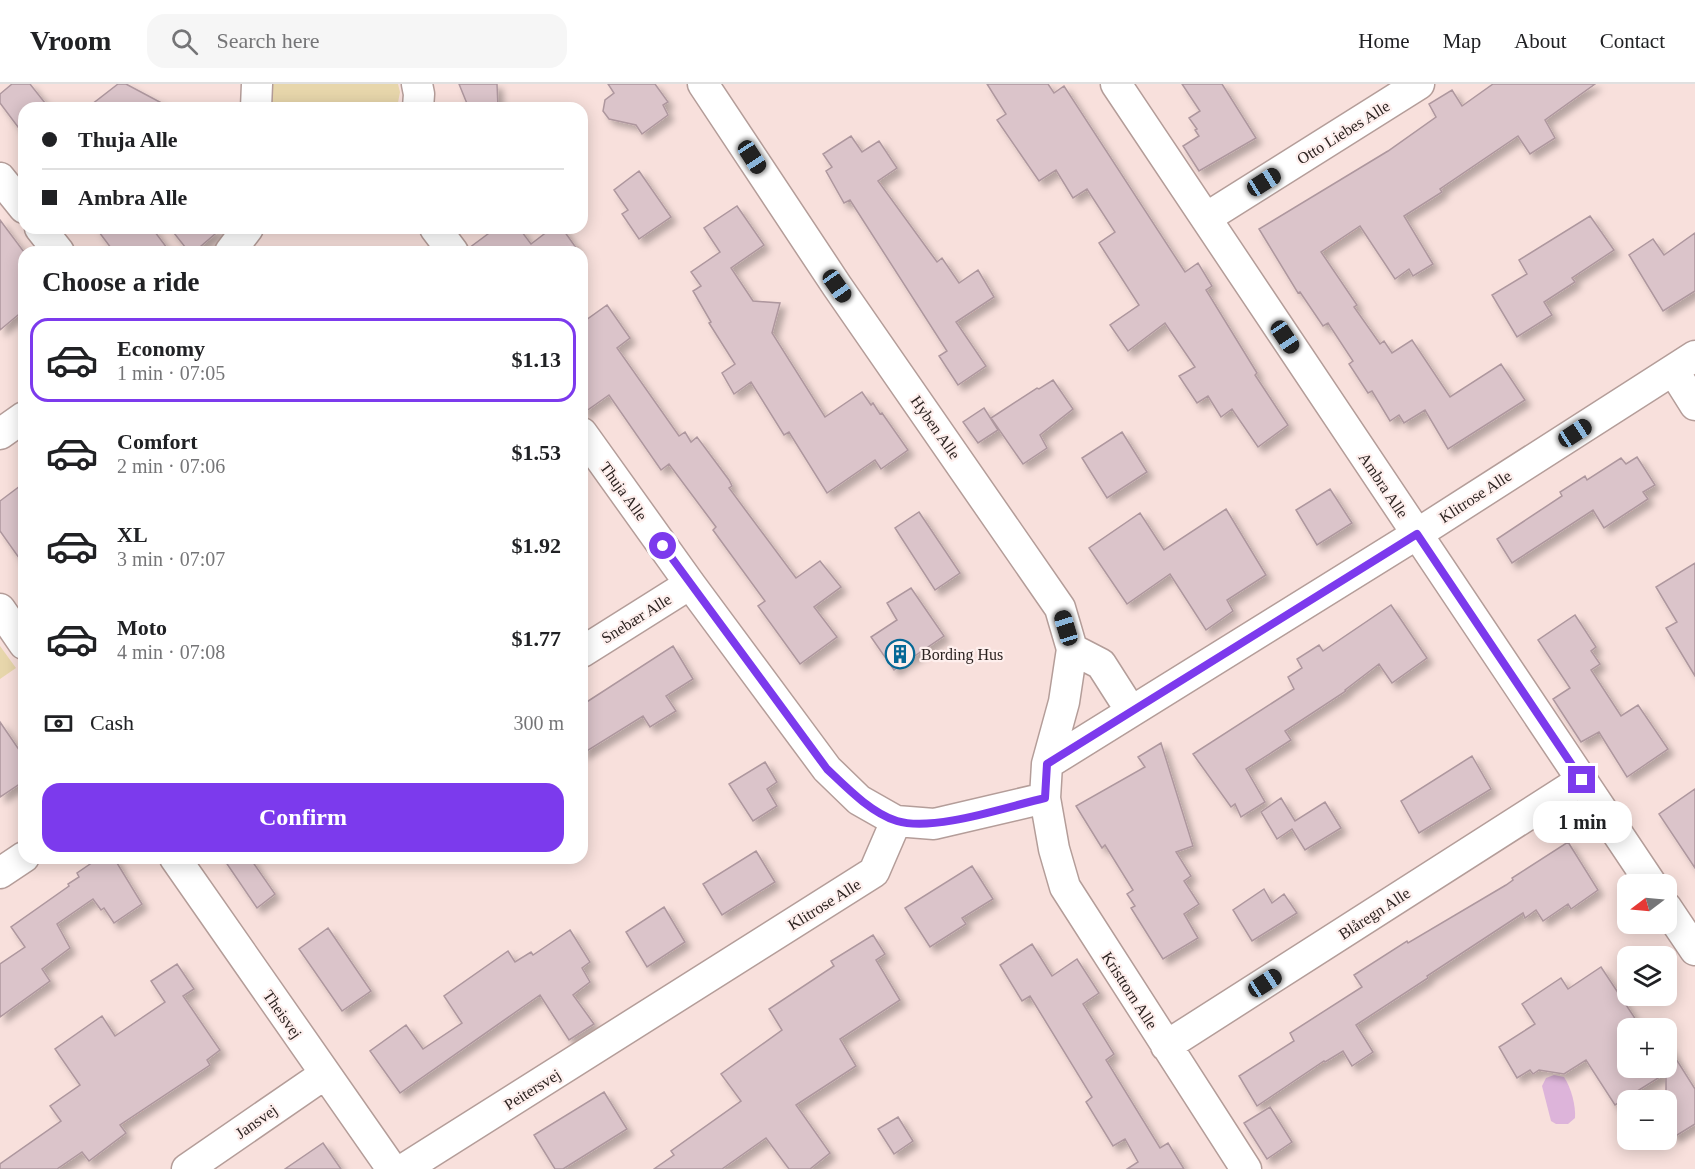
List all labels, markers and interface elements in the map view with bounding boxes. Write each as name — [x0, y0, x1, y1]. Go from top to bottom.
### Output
search box — [147, 14, 567, 68]
text: Vroom — [30, 25, 111, 56]
icon: search — [168, 25, 201, 58]
text: Search here — [216, 28, 320, 53]
text: Home — [1358, 29, 1410, 53]
text: Map — [1443, 29, 1481, 53]
text: About — [1514, 29, 1567, 53]
text: Contact — [1600, 29, 1665, 53]
street label: Otto Liebes Alle — [1294, 97, 1393, 168]
text: Thuja Alle — [78, 127, 178, 152]
car — [735, 137, 769, 177]
car — [1244, 165, 1284, 199]
text: Ambra Alle — [78, 185, 187, 210]
car — [819, 266, 855, 306]
text: Choose a ride — [42, 267, 200, 297]
car — [1267, 317, 1303, 357]
icon: car — [45, 333, 99, 387]
text: Economy — [117, 336, 205, 361]
text: $1.13 — [512, 347, 561, 372]
text: 1 min · 07:05 — [117, 362, 225, 384]
street label: Hyben Alle — [907, 392, 964, 463]
car — [1555, 416, 1595, 450]
icon: car — [45, 426, 99, 480]
text: Comfort — [117, 429, 198, 454]
text: $1.53 — [512, 440, 561, 465]
street label: Ambra Alle — [1356, 449, 1412, 521]
text: 2 min · 07:06 — [117, 455, 225, 477]
street label: Thuja Alle — [596, 459, 650, 524]
street label: Klitrose Alle — [1436, 467, 1514, 526]
icon: car — [45, 519, 99, 573]
text: XL — [117, 522, 148, 547]
route start — [649, 532, 676, 559]
text: $1.92 — [512, 533, 561, 558]
text: 3 min · 07:07 — [117, 548, 225, 570]
street label: Snebær Alle — [598, 590, 674, 646]
car — [1052, 608, 1080, 648]
icon: car — [45, 612, 99, 666]
text: Moto — [117, 615, 167, 640]
text: $1.77 — [512, 626, 561, 651]
building icon: Bording Hus — [884, 638, 916, 670]
text: 4 min · 07:08 — [117, 641, 225, 663]
place label: Bording Hus — [921, 646, 1003, 664]
icon: cash — [42, 707, 75, 740]
text: Cash — [90, 710, 134, 735]
text: 300 m — [513, 712, 564, 734]
route end — [1568, 766, 1595, 793]
button: Confirm — [42, 783, 564, 852]
callout: 1 min — [1532, 801, 1632, 843]
text: 1 min — [1558, 811, 1607, 833]
north arrow — [1617, 874, 1677, 934]
map controls — [1617, 874, 1677, 1150]
street label: Klitrose Alle — [785, 875, 864, 933]
street label: Blåregn Alle — [1336, 884, 1414, 944]
button: layers — [1617, 946, 1677, 1006]
street label: Kristtorn Alle — [1098, 949, 1161, 1032]
car — [1245, 966, 1285, 1000]
street label: Theisvej — [259, 987, 305, 1042]
button: + — [1617, 1018, 1677, 1078]
street label: Peitersvej — [501, 1065, 564, 1114]
button: − — [1617, 1090, 1677, 1150]
street label: Jansvej — [232, 1101, 281, 1143]

